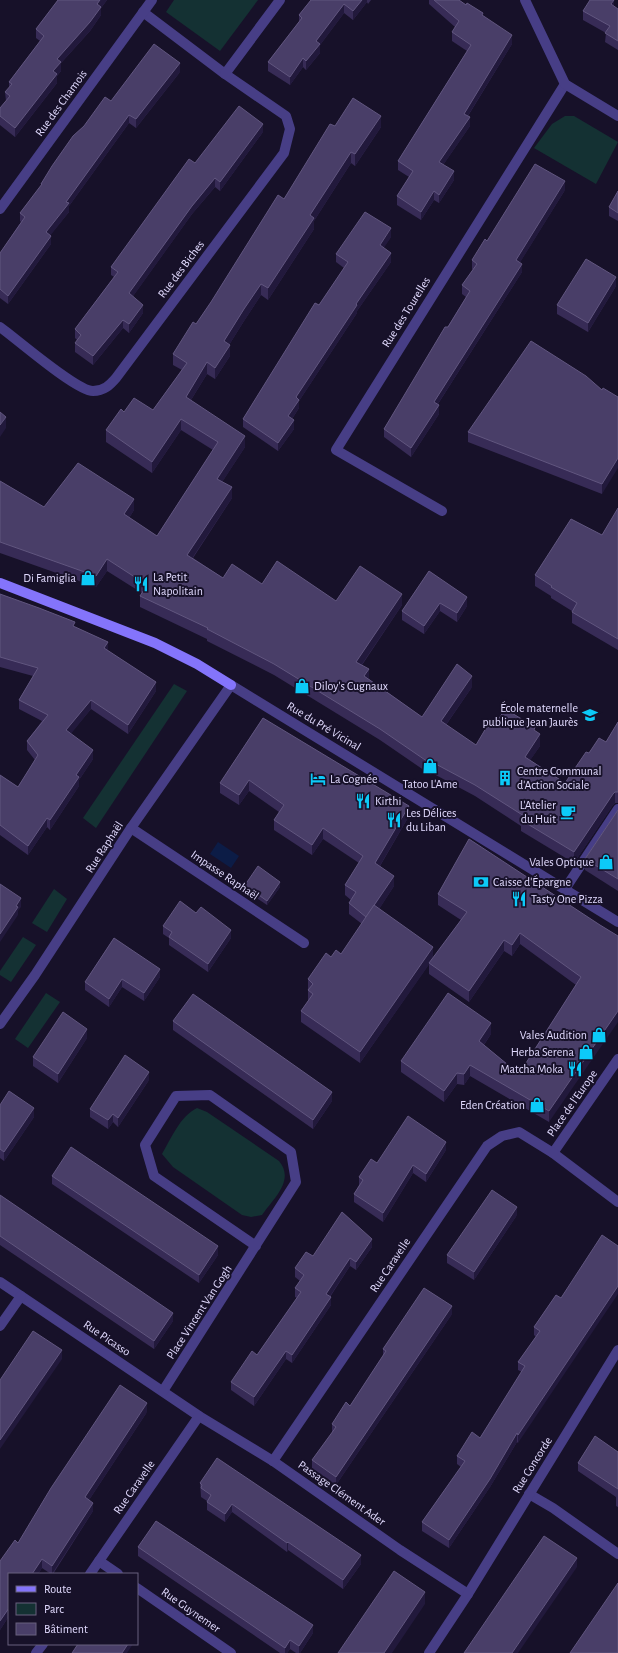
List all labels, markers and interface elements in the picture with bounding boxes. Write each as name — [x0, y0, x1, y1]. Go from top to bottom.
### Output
street label: Rue des Chamois — [33, 68, 89, 138]
street label: Rue des Biches — [156, 238, 206, 300]
street label: Rue des Tourelles — [380, 275, 432, 349]
shop icon: Di Famiglia — [79, 569, 97, 587]
place label: La Petit Napolitain — [153, 571, 203, 597]
place label: Di Famiglia — [23, 572, 76, 584]
restaurant icon: La Petit Napolitain — [132, 575, 150, 593]
shop icon: Diloy's Cugnaux — [293, 677, 311, 695]
place label: Diloy's Cugnaux — [314, 680, 388, 693]
street label: Rue du Pré Vicinal — [285, 699, 363, 753]
place label: École maternelle publique Jean Jaurès — [483, 701, 578, 728]
school or university icon: École maternelle publique Jean Jaurès — [581, 706, 599, 724]
shop icon: Tatoo L'Ame — [421, 757, 439, 775]
place label: Centre Communal d'Action Sociale — [517, 765, 601, 791]
building icon: Centre Communal d'Action Sociale — [496, 769, 514, 787]
hotel icon: La Cognée — [309, 770, 327, 788]
place label: La Cognée — [330, 773, 378, 785]
place label: Tatoo L'Ame — [402, 778, 458, 790]
restaurant icon: Kirthi — [354, 792, 372, 810]
place label: Kirthi — [375, 795, 401, 807]
place label: L'Atelier du Huit — [520, 799, 556, 825]
cafe icon: L'Atelier du Huit — [559, 803, 577, 821]
place label: Les Délices du Liban — [406, 807, 457, 833]
restaurant icon: Les Délices du Liban — [385, 811, 403, 829]
street label: Rue Raphaël — [83, 819, 125, 875]
street label: Impasse Raphaël — [189, 848, 261, 902]
shop icon: Vales Optique — [597, 853, 615, 871]
place label: Vales Optique — [529, 856, 594, 868]
bank icon: Caisse d'Épargne — [472, 873, 490, 891]
place label: Caisse d'Épargne — [493, 875, 571, 888]
restaurant icon: Tasty One Pizza — [510, 890, 528, 908]
place label: Tasty One Pizza — [531, 893, 603, 906]
shop icon: Vales Audition — [590, 1026, 608, 1044]
place label: Vales Audition — [520, 1029, 587, 1041]
shop icon: Herba Serena — [577, 1043, 595, 1061]
place label: Herba Serena — [511, 1046, 574, 1058]
restaurant icon: Matcha Moka — [566, 1060, 584, 1078]
place label: Matcha Moka — [500, 1063, 563, 1075]
street label: Place de l'Europe — [545, 1067, 599, 1139]
shop icon: Eden Création — [528, 1096, 546, 1114]
place label: Eden Création — [460, 1099, 525, 1111]
street label: Rue Caravelle — [367, 1236, 413, 1294]
street label: Place Vincent Van Gogh — [164, 1263, 234, 1361]
street label: Rue Picasso — [81, 1318, 133, 1358]
street label: Rue Concorde — [510, 1435, 554, 1495]
street label: Rue Caravelle — [111, 1458, 157, 1516]
street label: Passage Clément Ader — [296, 1458, 388, 1528]
legend — [8, 1573, 138, 1645]
text: Route — [44, 1583, 71, 1595]
street label: Rue Guynemer — [159, 1585, 223, 1636]
text: Parc — [44, 1603, 64, 1615]
text: Bâtiment — [44, 1623, 88, 1635]

